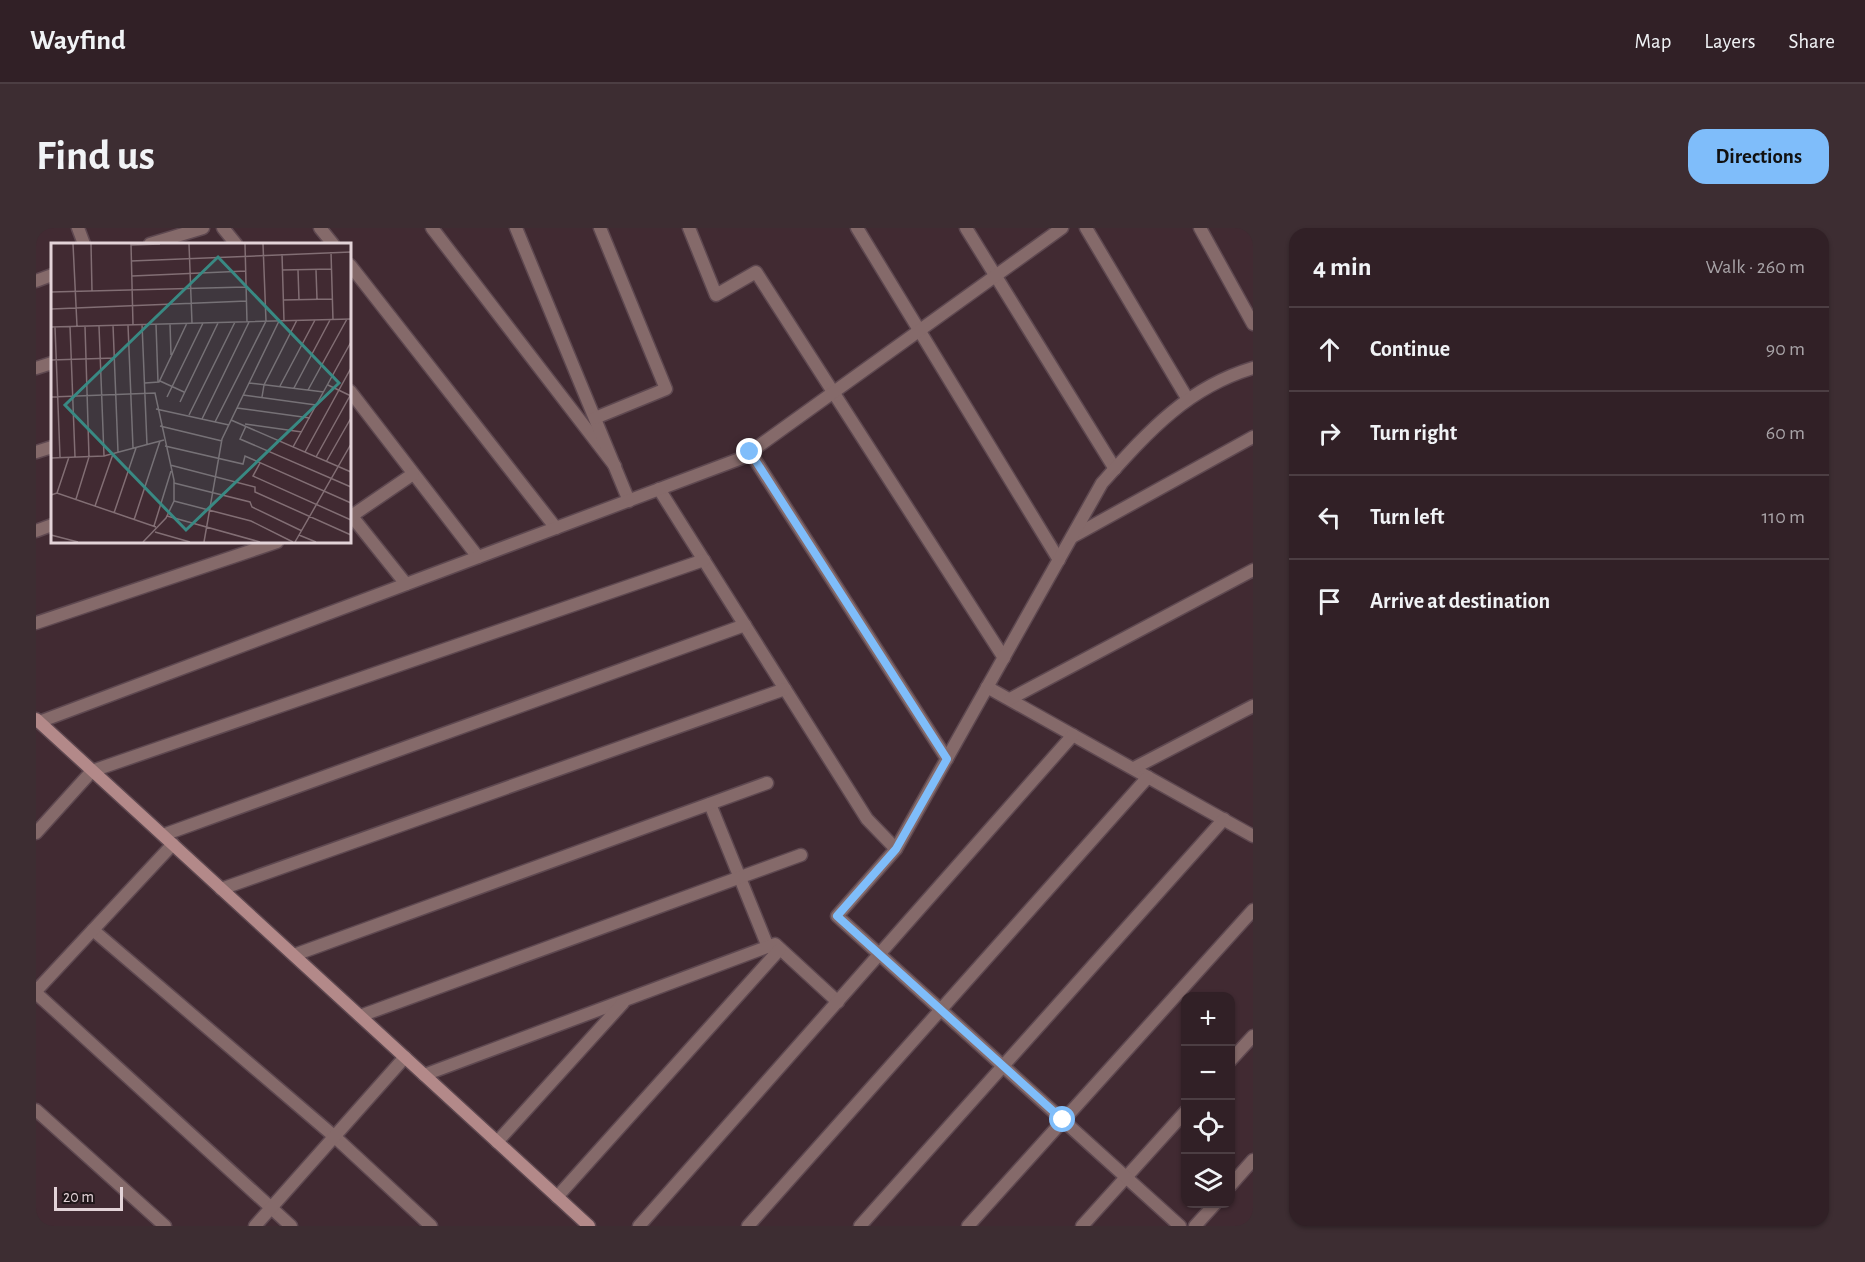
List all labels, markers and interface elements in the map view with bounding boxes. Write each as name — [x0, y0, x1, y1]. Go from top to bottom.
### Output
text: Wayfind — [30, 27, 126, 55]
text: Map — [1635, 31, 1671, 52]
text: Layers — [1704, 31, 1755, 52]
text: Share — [1788, 31, 1835, 52]
button: Directions — [1688, 129, 1829, 184]
text: Find us — [36, 135, 155, 177]
inset map — [51, 243, 351, 543]
text: 4 min — [1313, 254, 1372, 280]
text: Walk · 260 m — [1705, 257, 1805, 277]
icon: ahead — [1313, 333, 1346, 366]
text: Continue — [1370, 338, 1450, 360]
text: 90 m — [1766, 339, 1805, 359]
icon: right — [1313, 417, 1346, 450]
text: Turn right — [1370, 422, 1457, 444]
text: 60 m — [1766, 423, 1805, 443]
route end — [736, 438, 762, 464]
icon: left — [1313, 501, 1346, 534]
text: Turn left — [1370, 506, 1444, 528]
text: 110 m — [1761, 507, 1805, 527]
icon: arrive — [1313, 585, 1346, 618]
text: Arrive at destination — [1370, 590, 1550, 612]
map controls — [1181, 992, 1235, 1208]
button: + — [1181, 992, 1235, 1046]
button: − — [1181, 1046, 1235, 1100]
button: locate — [1181, 1100, 1235, 1154]
route start — [1049, 1106, 1075, 1132]
button: layers — [1181, 1154, 1235, 1208]
scale bar — [54, 1184, 123, 1212]
text: 20 m — [63, 1189, 94, 1205]

